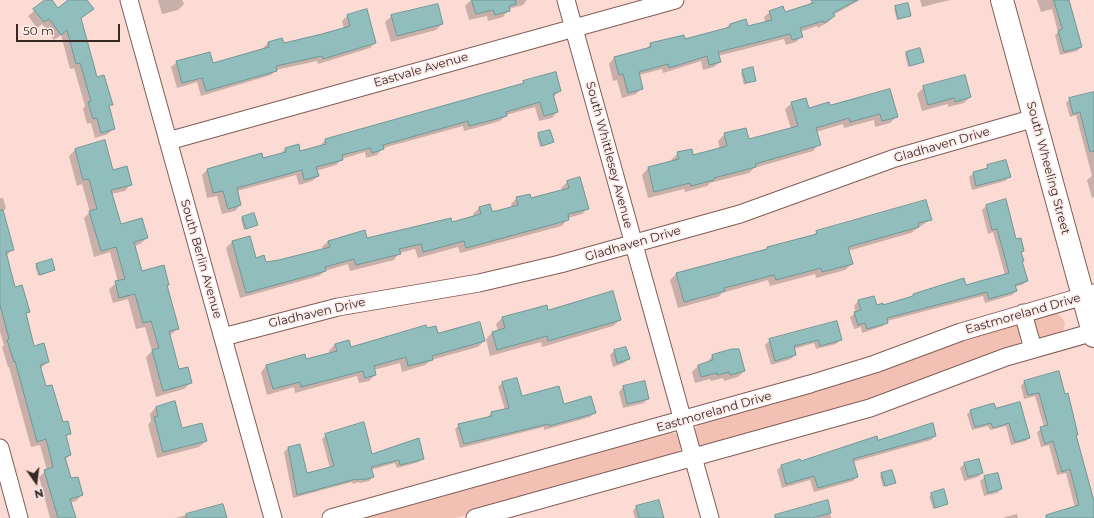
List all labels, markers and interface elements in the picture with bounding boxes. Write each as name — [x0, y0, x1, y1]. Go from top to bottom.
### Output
scale bar — [18, 16, 122, 42]
text: 50 m — [23, 23, 54, 38]
street label: Eastvale Avenue — [372, 50, 470, 90]
street label: South Whittlesey Avenue — [582, 80, 636, 230]
street label: South Wheeling Street — [1023, 100, 1073, 236]
street label: Gladhaven Drive — [892, 124, 992, 166]
street label: South Berlin Avenue — [177, 198, 225, 320]
street label: Gladhaven Drive — [583, 223, 683, 265]
street label: Eastmoreland Drive — [964, 291, 1082, 337]
street label: Gladhaven Drive — [267, 295, 367, 331]
street label: Eastmoreland Drive — [655, 389, 773, 435]
north arrow — [16, 462, 56, 502]
text: N — [33, 486, 45, 502]

